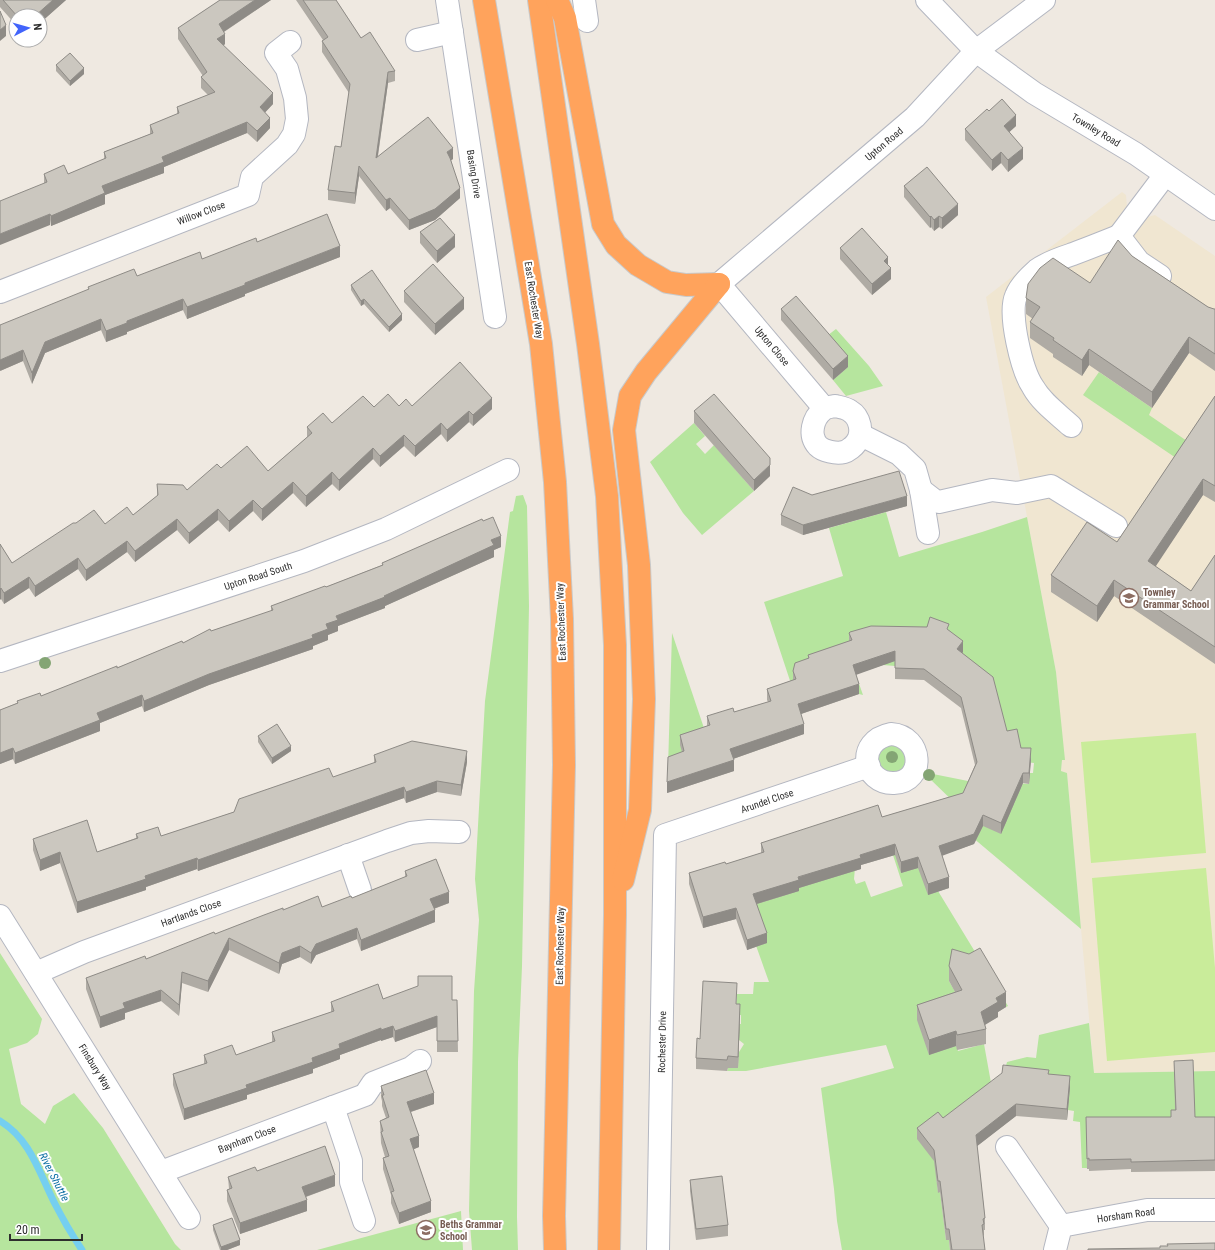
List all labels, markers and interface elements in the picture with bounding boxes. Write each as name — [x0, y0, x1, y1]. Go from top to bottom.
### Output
north arrow — [8, 8, 48, 48]
text: N — [31, 23, 44, 31]
street label: Townley Road — [1070, 111, 1122, 149]
street label: Upton Road — [863, 125, 905, 163]
street label: Basing Drive — [465, 149, 483, 199]
street label: Willow Close — [175, 199, 227, 227]
street label: East Rochester Way — [522, 261, 546, 339]
street label: Upton Close — [752, 324, 792, 368]
street label: Upton Road South — [223, 560, 294, 592]
street label: East Rochester Way — [554, 583, 568, 661]
school or university icon: Townley Grammar School — [1118, 587, 1140, 609]
place label: Townley Grammar School — [1143, 587, 1209, 610]
street label: Arundel Close — [739, 787, 795, 815]
street label: Hartlands Close — [159, 897, 223, 929]
street label: East Rochester Way — [554, 907, 566, 985]
street label: Rochester Drive — [656, 1011, 668, 1073]
street label: Finsbury Way — [76, 1042, 114, 1092]
street label: Baynham Close — [217, 1123, 278, 1155]
water label: River Shuttle — [36, 1150, 72, 1204]
street label: Horsham Road — [1096, 1205, 1156, 1225]
scale bar — [10, 1216, 82, 1242]
school or university icon: Beths Grammar School — [415, 1219, 437, 1241]
place label: Beths Grammar School — [440, 1219, 503, 1242]
text: 20 m — [16, 1223, 40, 1237]

